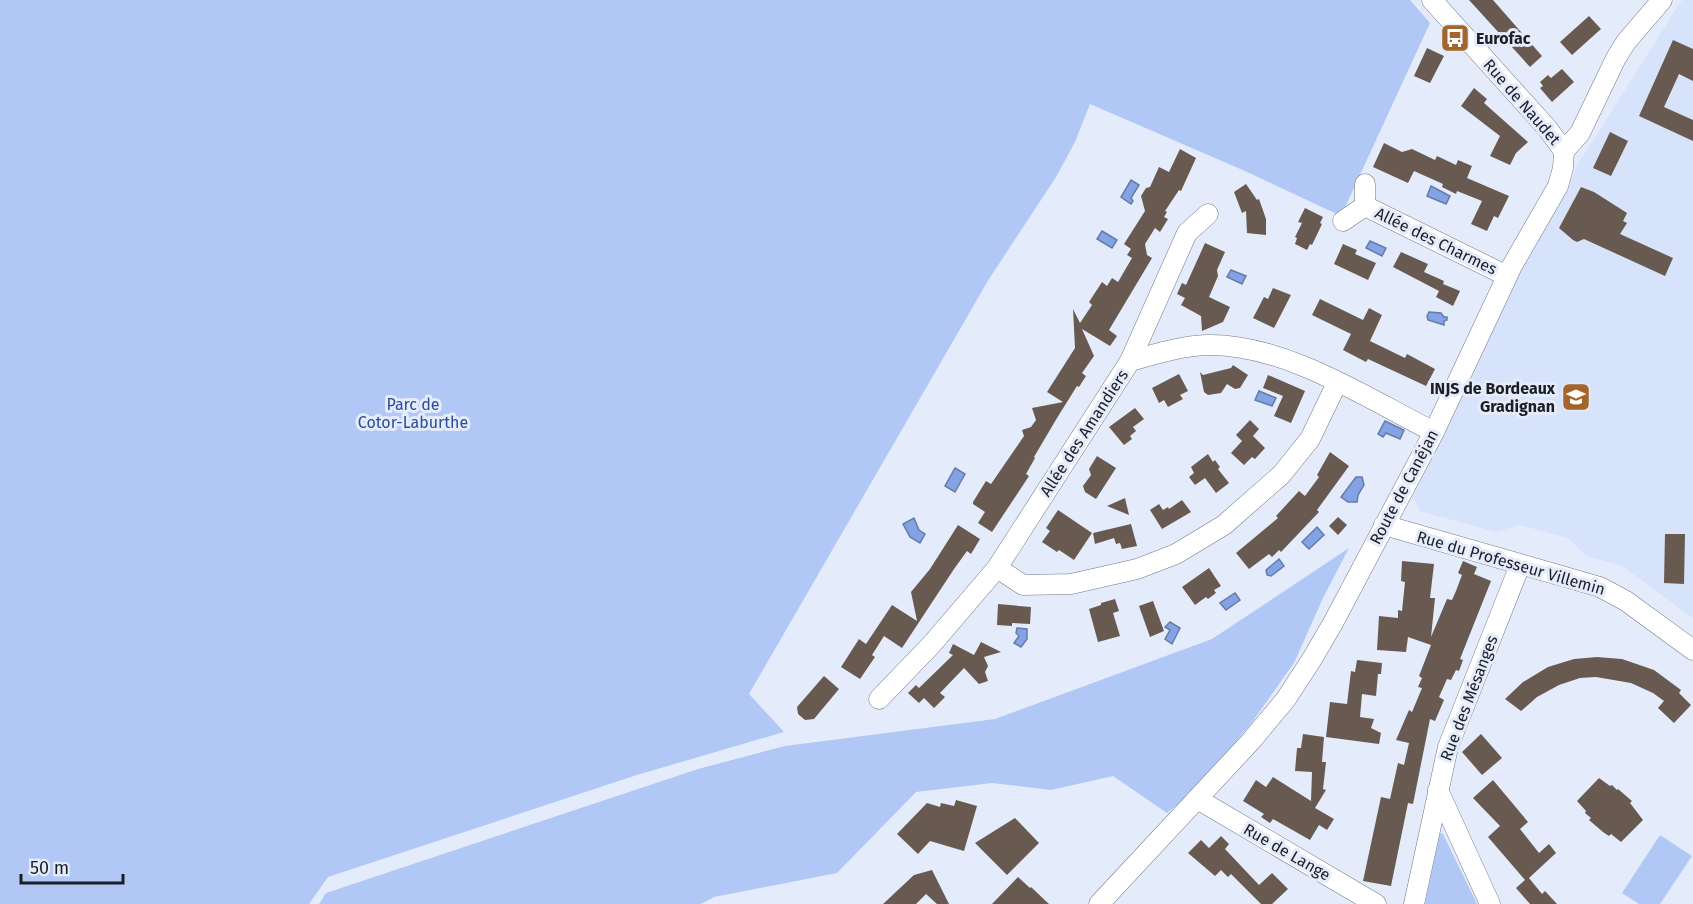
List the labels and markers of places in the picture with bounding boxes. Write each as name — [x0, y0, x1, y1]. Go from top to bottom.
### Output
bus stop icon: Eurofac — [1439, 22, 1471, 54]
place label: Eurofac — [1476, 29, 1531, 48]
place label: INJS de Bordeaux Gradignan — [1430, 379, 1556, 416]
school or university icon: INJS de Bordeaux Gradignan — [1560, 381, 1592, 413]

